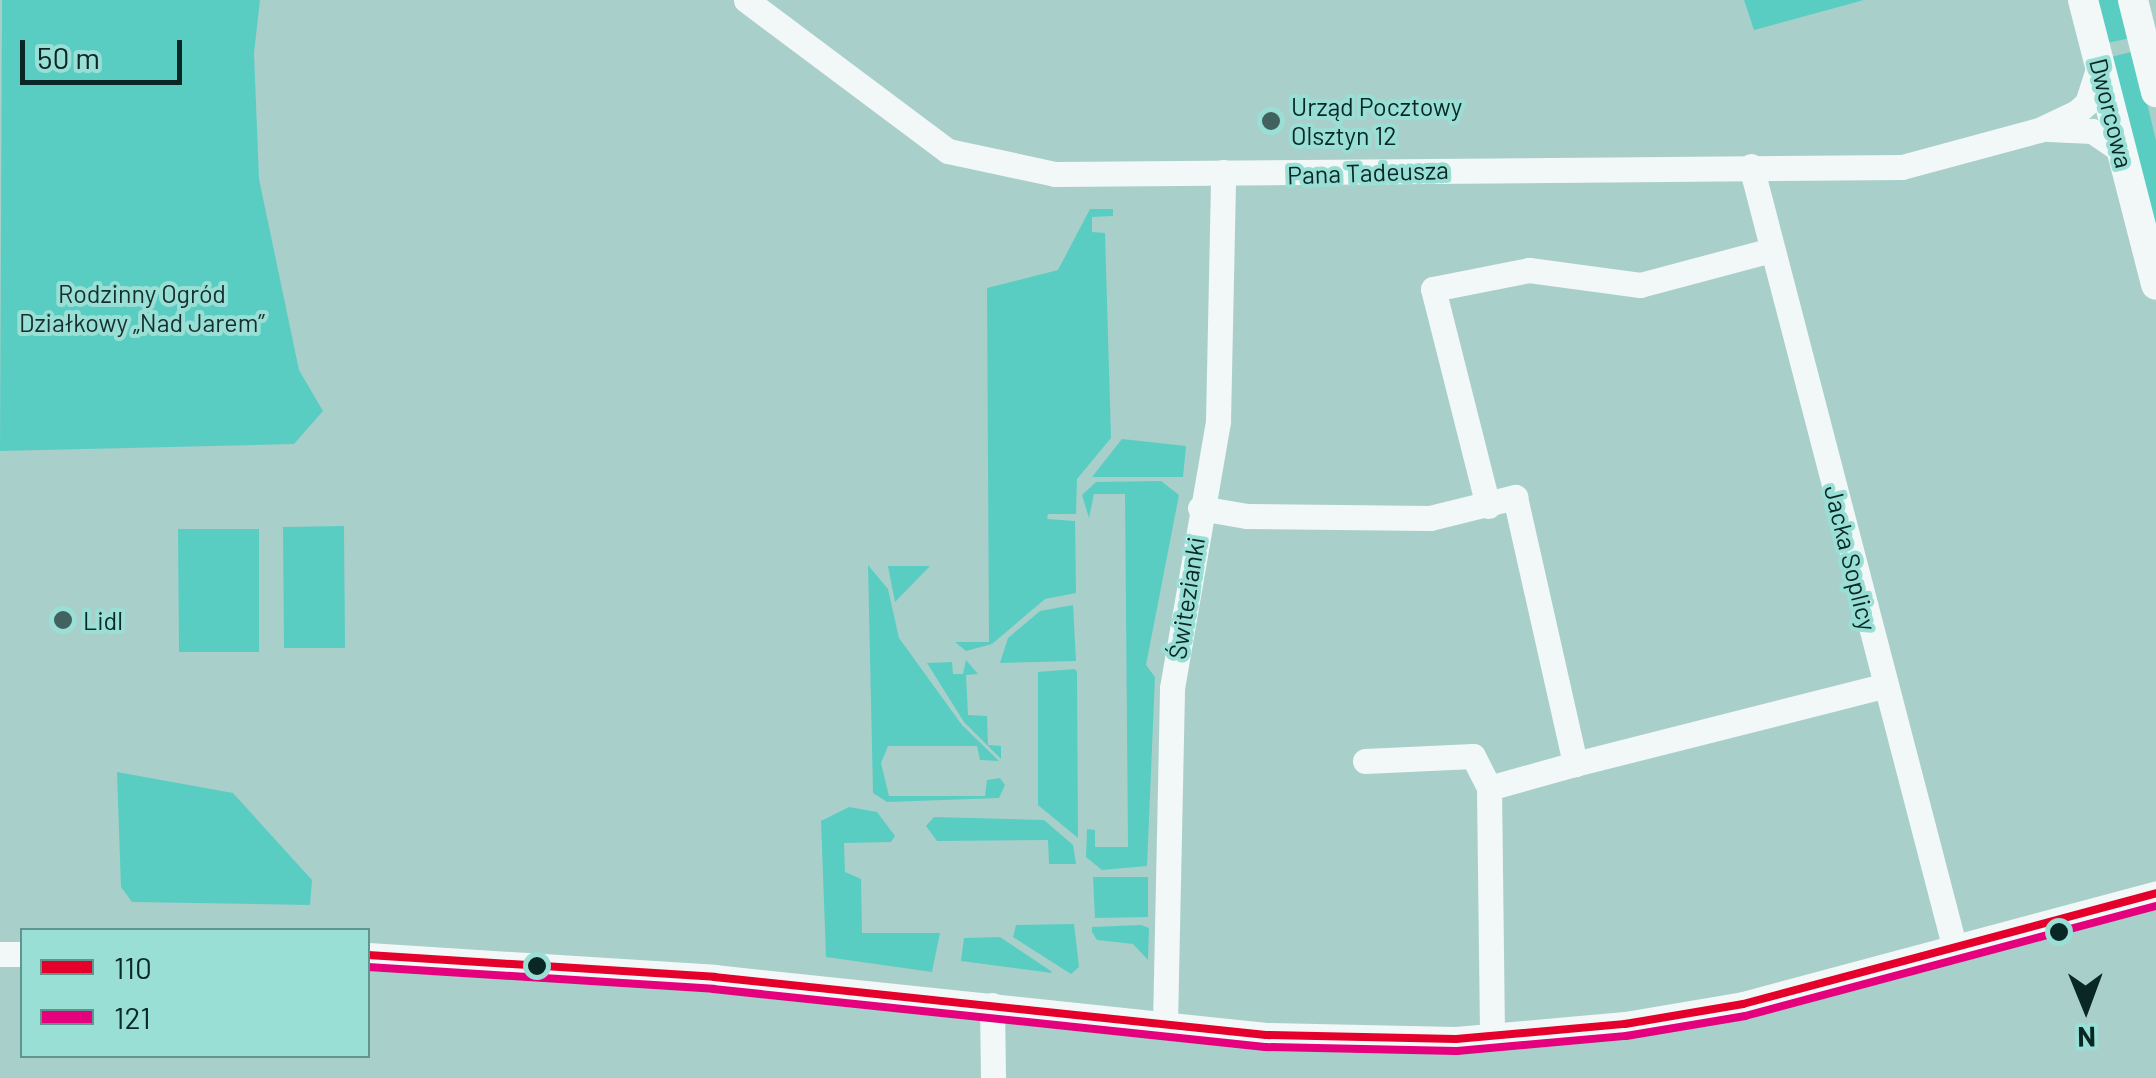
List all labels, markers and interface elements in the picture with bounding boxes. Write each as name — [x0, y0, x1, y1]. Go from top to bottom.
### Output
scale bar — [25, 20, 188, 82]
text: 50 m — [37, 39, 100, 75]
street label: Dworcowa — [2084, 55, 2140, 171]
place label: Urząd Pocztowy Olsztyn 12 — [1291, 92, 1462, 151]
marker: Urząd Pocztowy Olsztyn 12 — [1260, 110, 1282, 132]
street label: Pana Tadeusza — [1287, 154, 1449, 190]
park label: Rodzinny Ogród Działkowy „Nad Jarem” — [19, 279, 265, 338]
street label: Jacka Soplicy — [1818, 482, 1884, 634]
street label: Świtezianki — [1162, 535, 1210, 661]
place label: Lidl — [83, 605, 123, 635]
marker: Lidl — [52, 609, 74, 631]
unlabelled marker — [2049, 922, 2069, 942]
legend — [20, 928, 370, 1058]
text: 110 — [114, 949, 152, 985]
unlabelled marker — [527, 956, 547, 976]
north arrow — [2036, 958, 2136, 1058]
text: 121 — [114, 999, 151, 1035]
text: N — [2077, 1021, 2096, 1055]

